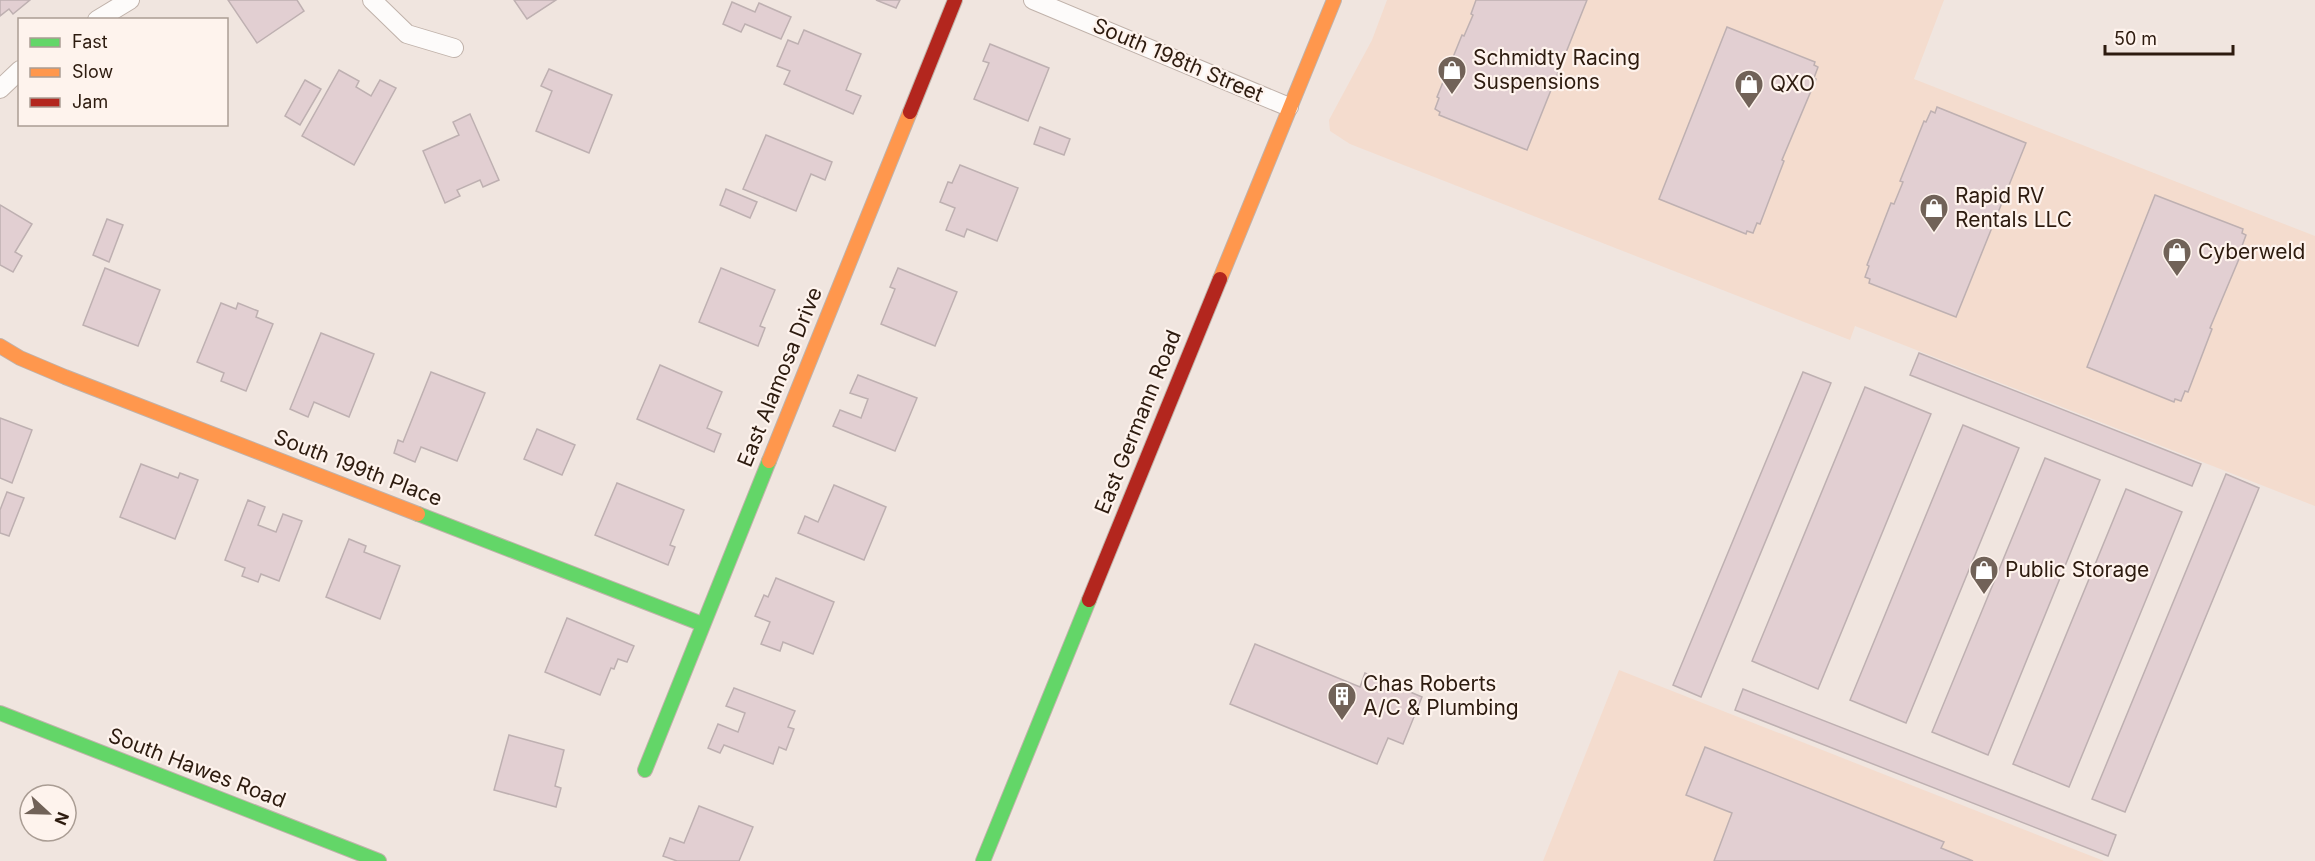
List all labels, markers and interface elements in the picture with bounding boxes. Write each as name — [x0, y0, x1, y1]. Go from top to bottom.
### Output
street label: South 198th Street — [1089, 12, 1267, 107]
legend — [18, 18, 228, 126]
scale bar — [2105, 18, 2232, 56]
text: 50 m — [2114, 28, 2157, 49]
text: Fast — [72, 31, 108, 52]
place label: Schmidty Racing Suspensions — [1473, 45, 1640, 94]
shop icon: Schmidty Racing Suspensions — [1436, 54, 1468, 96]
text: Slow — [72, 61, 113, 82]
shop icon: QXO — [1733, 68, 1765, 110]
place label: QXO — [1770, 71, 1815, 96]
text: Jam — [72, 91, 108, 112]
place label: Rapid RV Rentals LLC — [1955, 183, 2072, 232]
shop icon: Rapid RV Rentals LLC — [1918, 192, 1950, 234]
shop icon: Cyberweld — [2161, 236, 2193, 278]
place label: Cyberweld — [2198, 239, 2305, 264]
street label: East Alamosa Drive — [732, 283, 827, 470]
street label: East Germann Road — [1089, 326, 1186, 517]
street label: South 199th Place — [270, 424, 446, 511]
shop icon: Public Storage — [1968, 554, 2000, 596]
place label: Public Storage — [2005, 557, 2149, 582]
place label: Chas Roberts A/C & Plumbing — [1363, 671, 1519, 720]
building icon: Chas Roberts A/C & Plumbing — [1326, 680, 1358, 722]
street label: South Hawes Road — [105, 722, 289, 813]
north arrow — [18, 783, 78, 843]
text: N — [50, 809, 73, 828]

